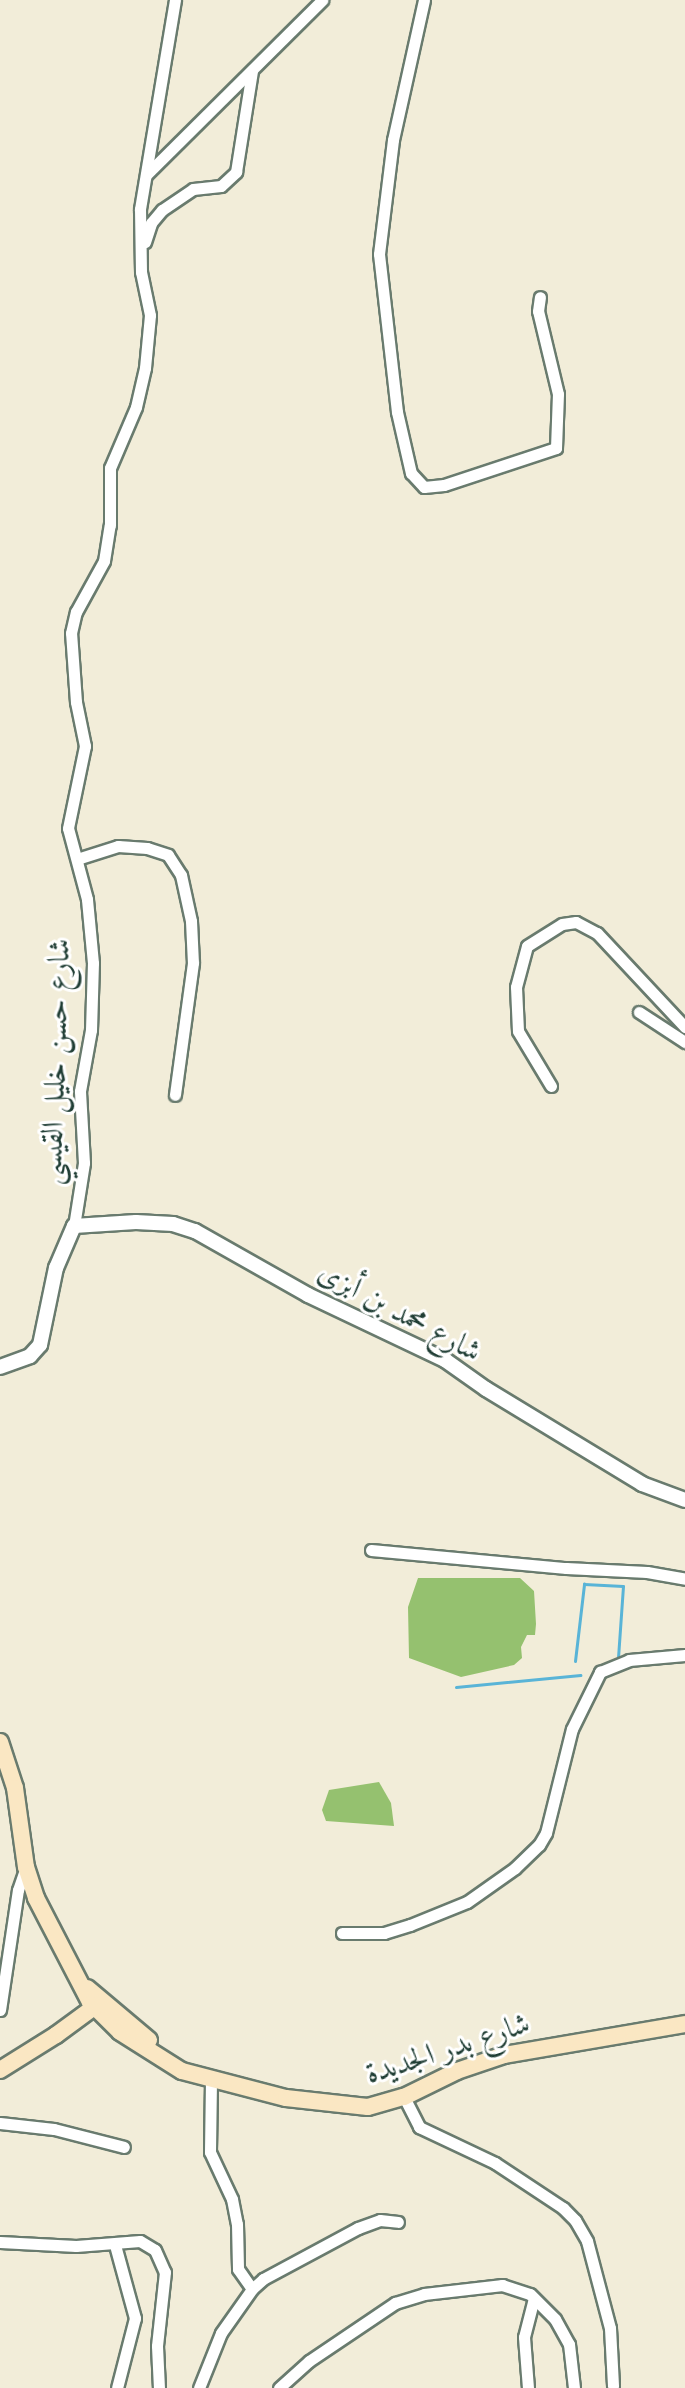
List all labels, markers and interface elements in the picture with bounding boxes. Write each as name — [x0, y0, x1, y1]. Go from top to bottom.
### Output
street label: شارع حسن خليل القيسي — [35, 938, 79, 1186]
street label: شارع محمد بن أبزى — [311, 1255, 487, 1371]
street label: شارع بدر الجديدة — [361, 2007, 535, 2093]

